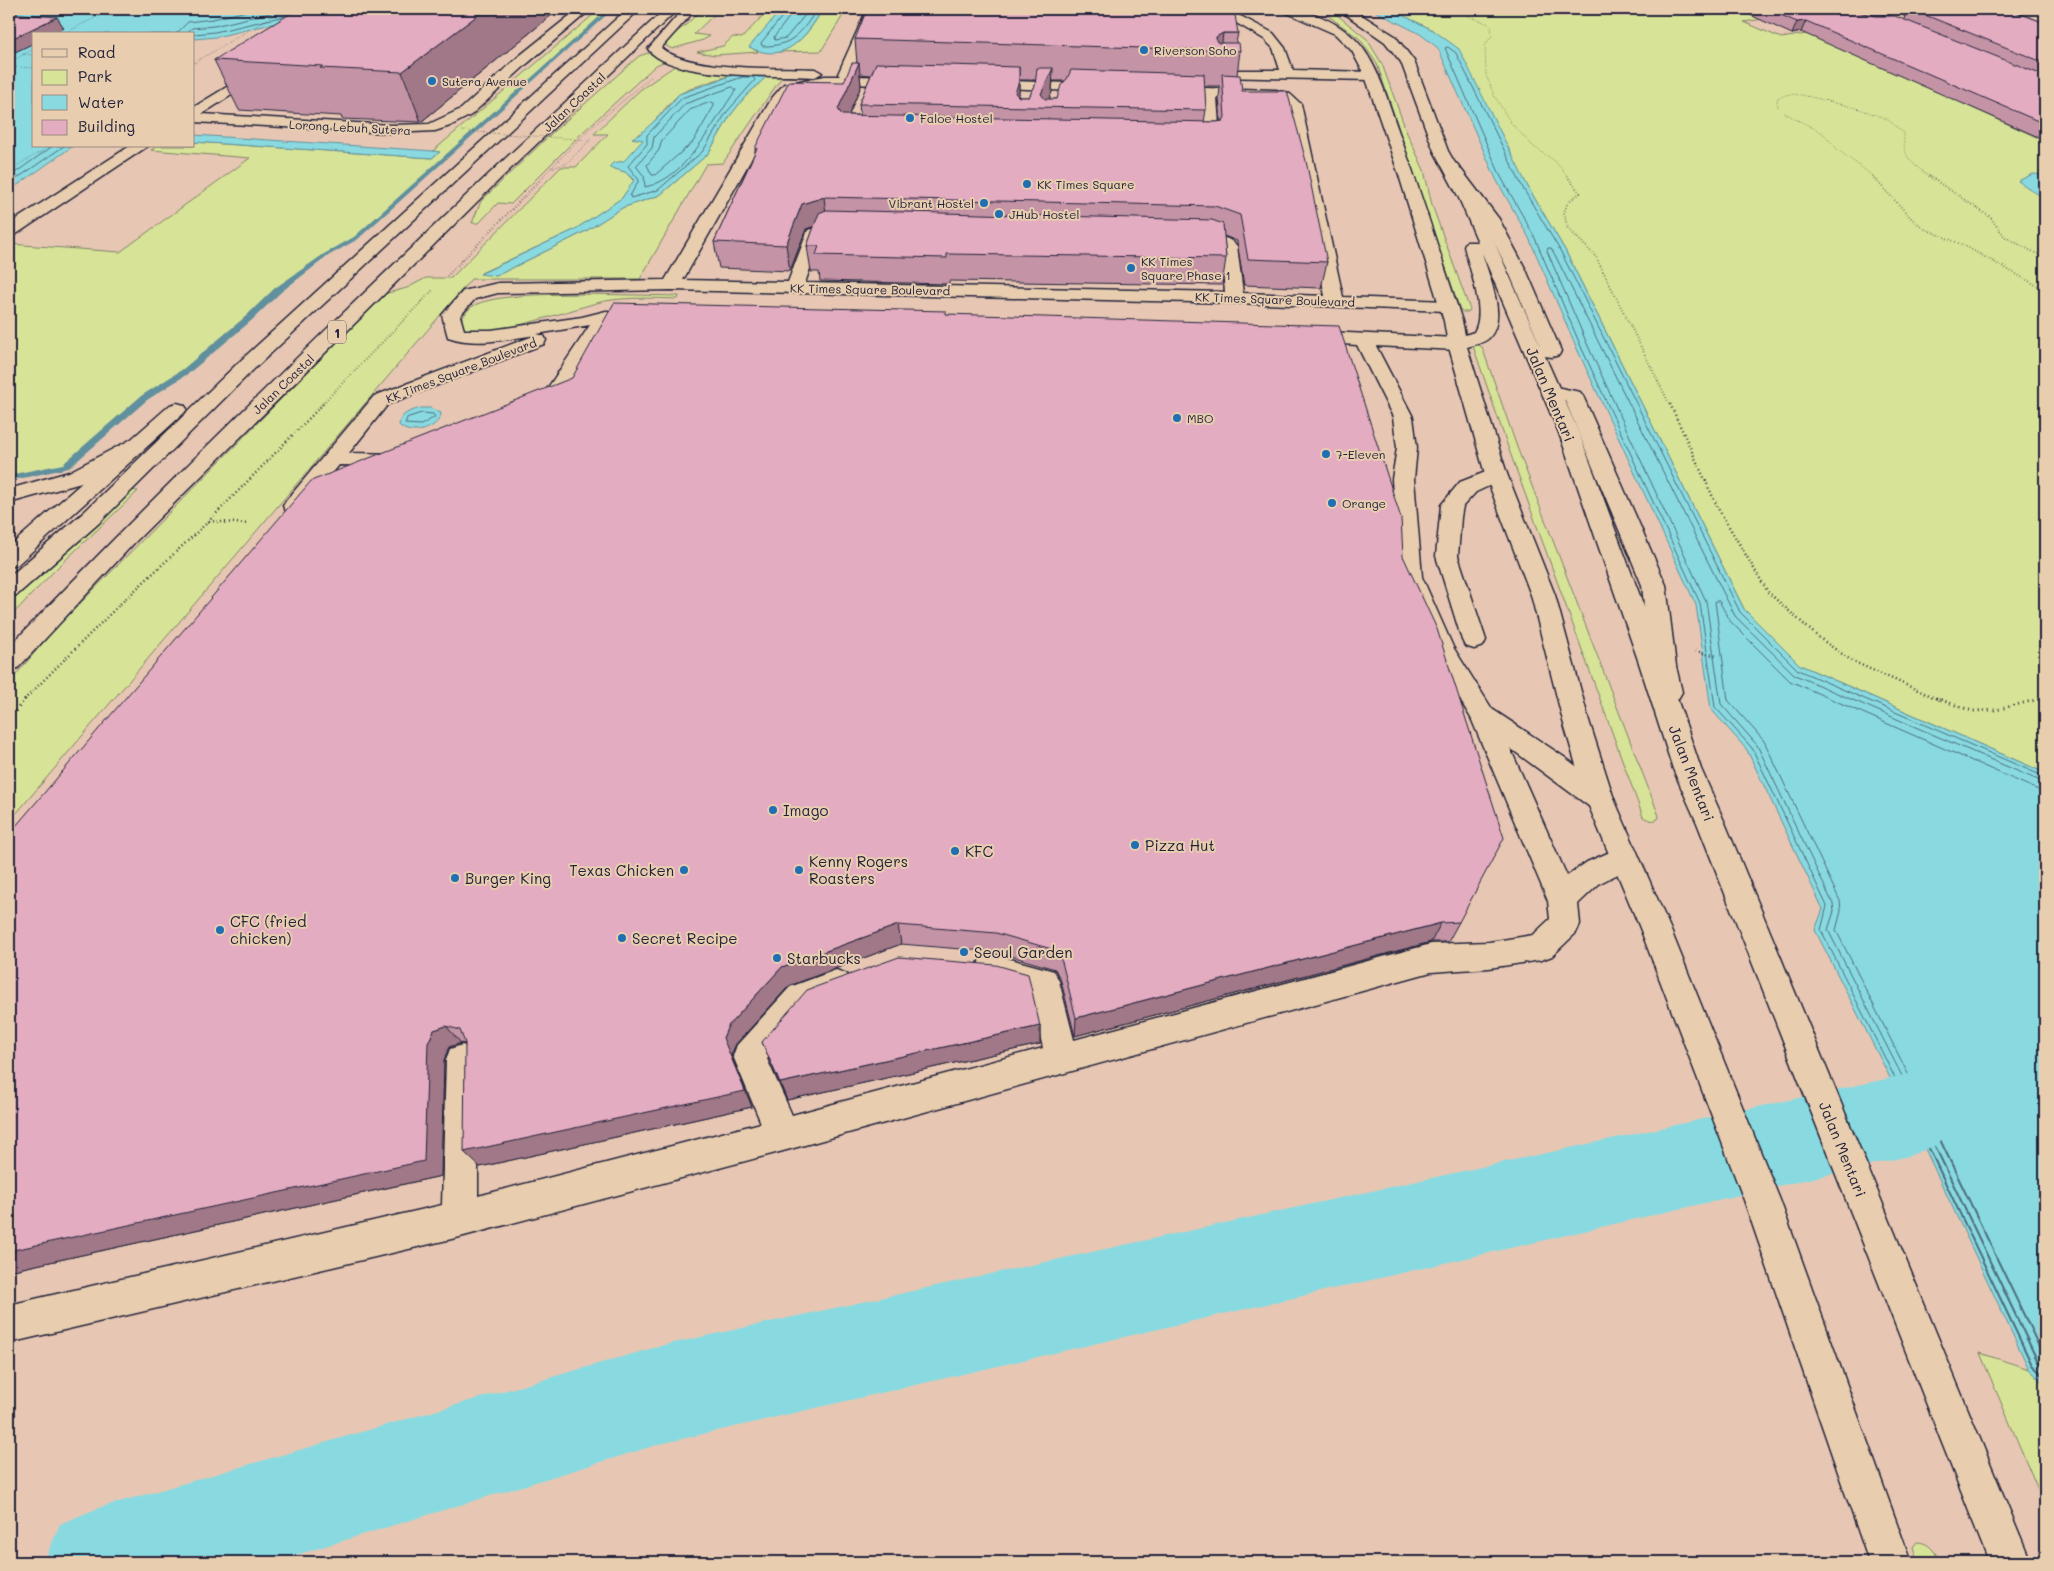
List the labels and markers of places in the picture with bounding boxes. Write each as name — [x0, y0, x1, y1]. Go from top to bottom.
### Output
place label: Riverson Soho — [1154, 42, 1236, 58]
marker: Riverson Soho — [1138, 44, 1150, 56]
place label: Sutera Avenue — [442, 73, 527, 89]
marker: Sutera Avenue — [426, 75, 438, 87]
place label: Faloe Hostel — [920, 110, 993, 126]
marker: Faloe Hostel — [904, 112, 916, 124]
place label: KK Times Square — [1037, 176, 1134, 192]
marker: KK Times Square — [1021, 178, 1033, 190]
place label: Vibrant Hostel — [888, 195, 974, 211]
marker: Vibrant Hostel — [978, 197, 990, 209]
place label: JHub Hostel — [1009, 206, 1079, 222]
marker: JHub Hostel — [993, 208, 1005, 220]
place label: KK Times Square Phase 1 — [1141, 253, 1231, 283]
marker: KK Times Square Phase 1 — [1125, 262, 1137, 274]
place label: MBO — [1187, 410, 1214, 426]
marker: MBO — [1171, 412, 1183, 424]
place label: 7-Eleven — [1336, 446, 1385, 462]
marker: 7-Eleven — [1320, 448, 1332, 460]
place label: Orange — [1342, 495, 1386, 511]
marker: Orange — [1326, 497, 1338, 509]
place label: Imago — [783, 800, 829, 820]
marker: Imago — [767, 804, 779, 816]
place label: Pizza Hut — [1145, 835, 1215, 855]
marker: Pizza Hut — [1129, 839, 1141, 851]
place label: KFC — [965, 841, 993, 861]
marker: KFC — [949, 845, 961, 857]
place label: Kenny Rogers Roasters — [809, 851, 908, 888]
place label: Texas Chicken — [569, 860, 674, 880]
marker: Texas Chicken — [678, 864, 690, 876]
marker: Kenny Rogers Roasters — [793, 864, 805, 876]
place label: Burger King — [465, 868, 551, 888]
marker: Burger King — [449, 872, 461, 884]
place label: CFC (fried chicken) — [230, 911, 306, 948]
marker: CFC (fried chicken) — [214, 924, 226, 936]
place label: Secret Recipe — [632, 928, 738, 948]
marker: Secret Recipe — [616, 932, 628, 944]
place label: Seoul Garden — [974, 942, 1073, 962]
marker: Seoul Garden — [958, 946, 970, 958]
place label: Starbucks — [787, 948, 861, 968]
marker: Starbucks — [771, 952, 783, 964]

